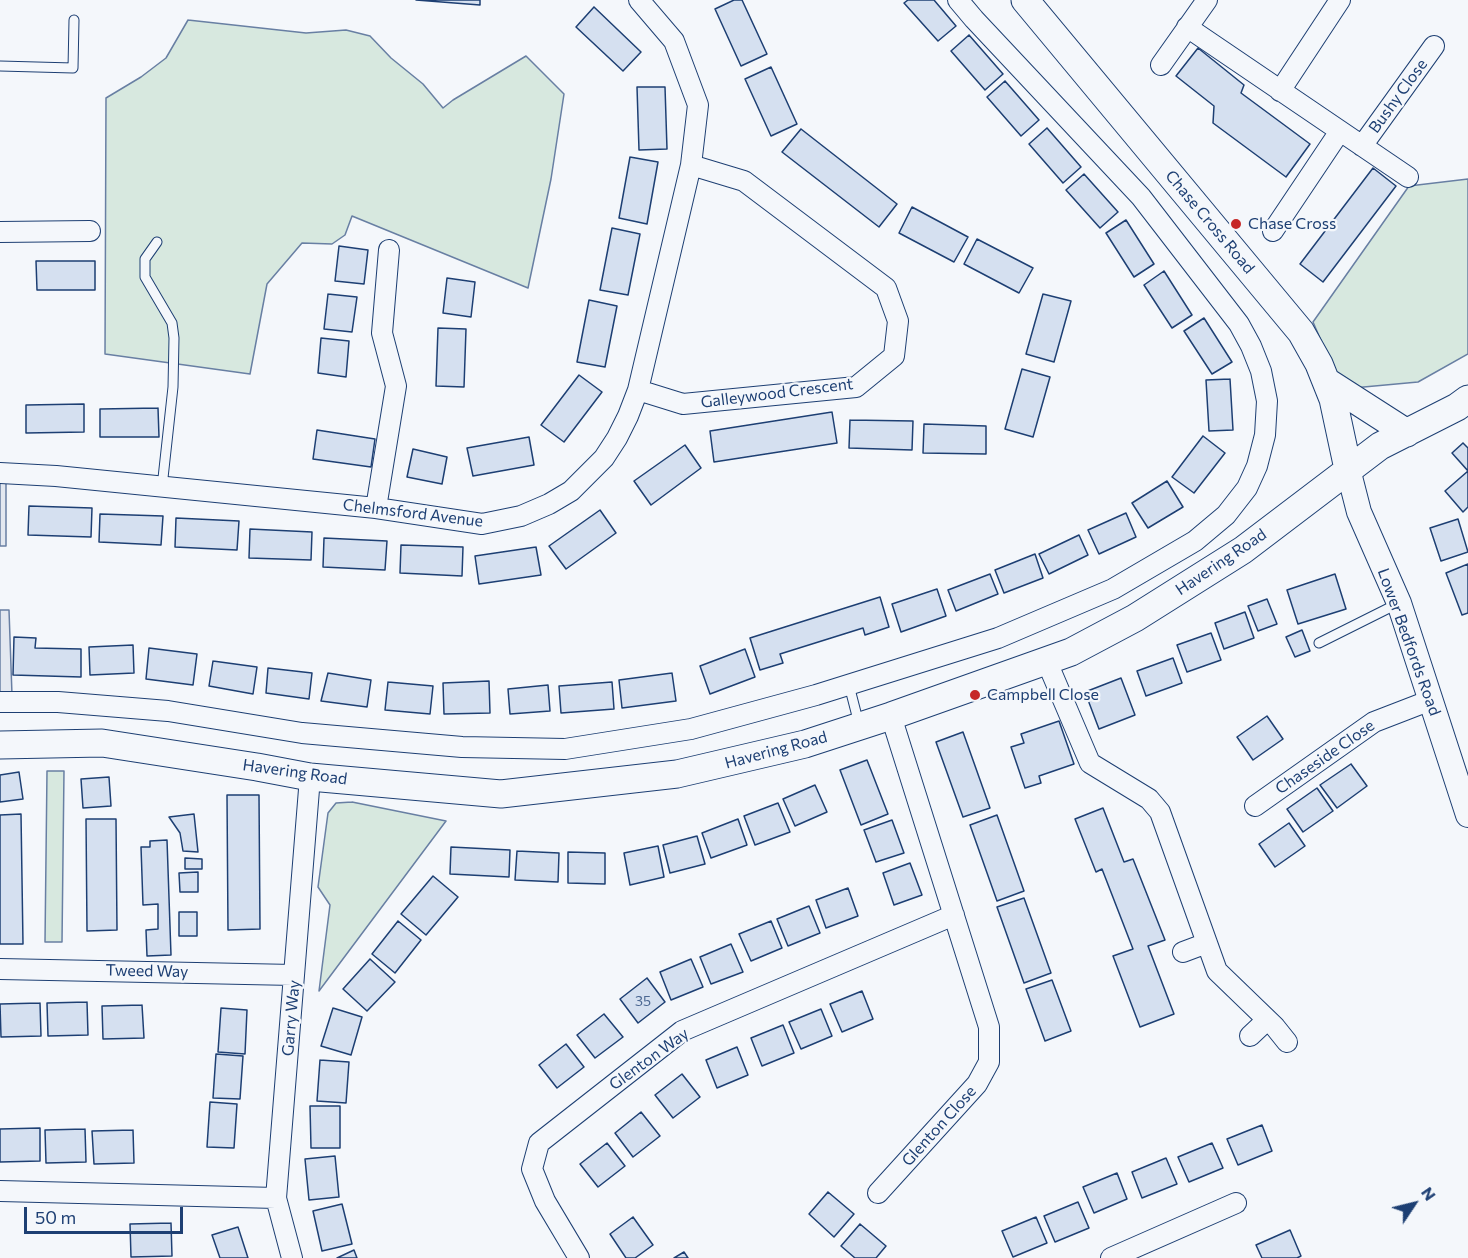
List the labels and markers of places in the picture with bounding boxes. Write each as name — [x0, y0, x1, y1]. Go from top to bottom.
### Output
place label: Chase Cross — [1248, 214, 1336, 234]
marker: Chase Cross — [1229, 217, 1243, 231]
place label: Campbell Close — [987, 685, 1099, 705]
marker: Campbell Close — [968, 688, 982, 702]

